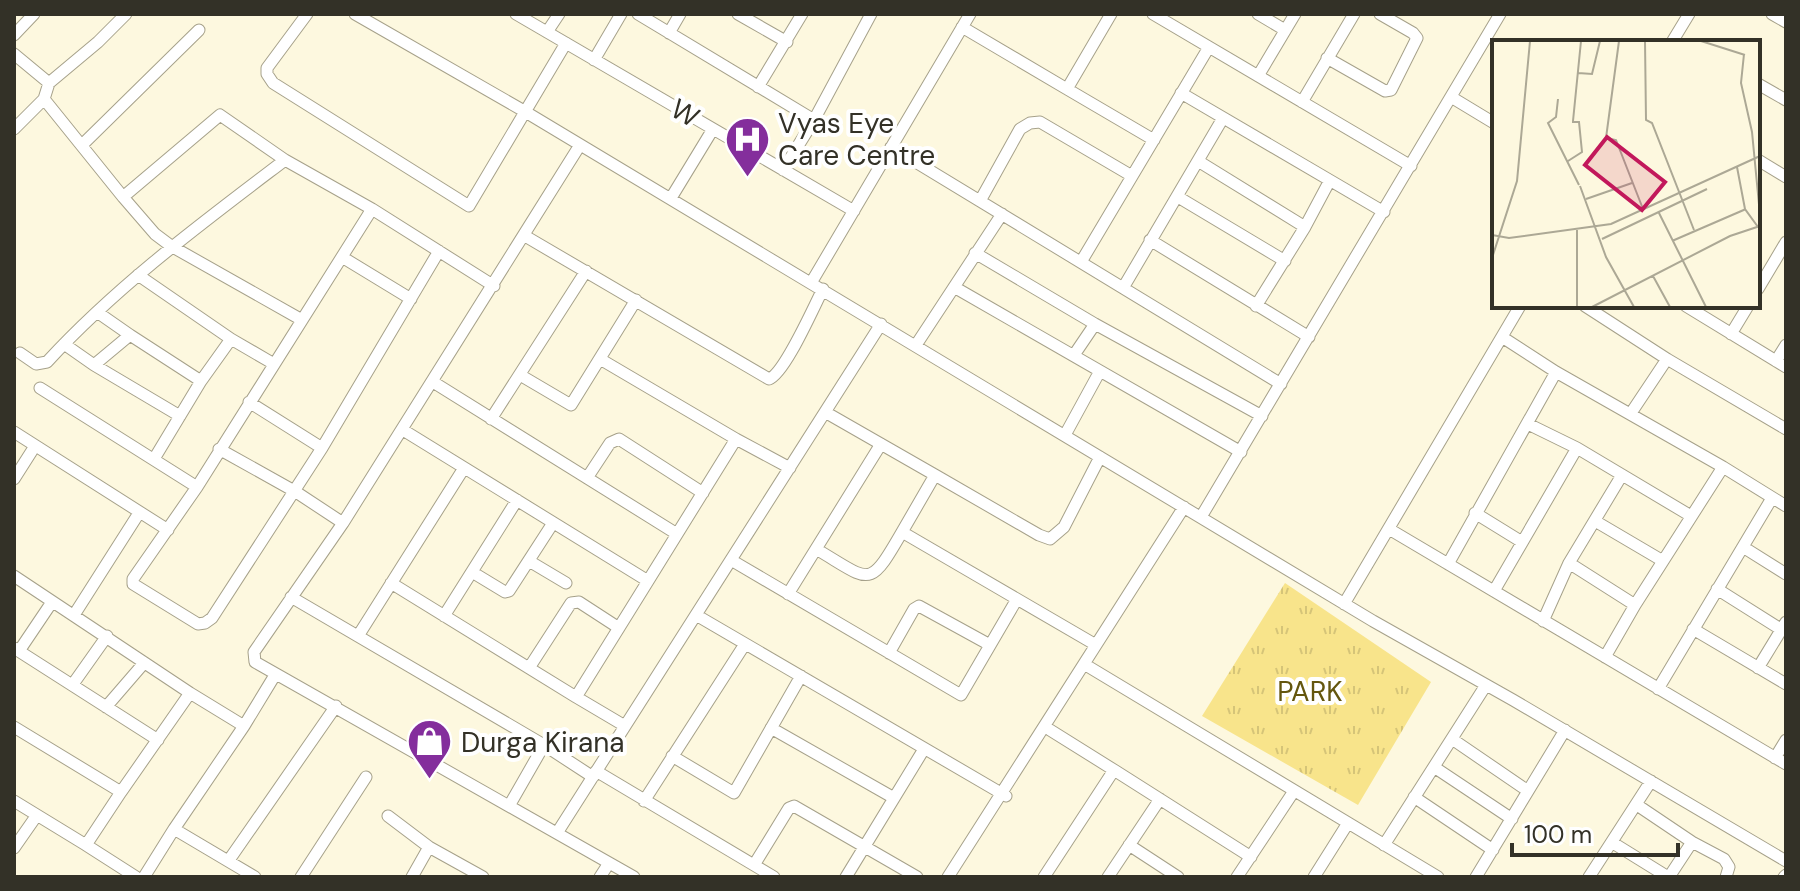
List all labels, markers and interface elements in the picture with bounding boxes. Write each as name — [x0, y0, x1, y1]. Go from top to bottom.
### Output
inset map — [1492, 40, 1760, 308]
street label: W — [664, 90, 706, 136]
place label: Vyas Eye Care Centre — [778, 105, 935, 174]
hospital icon: Vyas Eye Care Centre — [723, 115, 771, 178]
park label: PARK — [1277, 673, 1343, 710]
shop icon: Durga Kirana — [406, 718, 454, 781]
place label: Durga Kirana — [461, 724, 625, 761]
scale bar — [1512, 807, 1678, 857]
text: 100 m — [1524, 819, 1592, 850]

